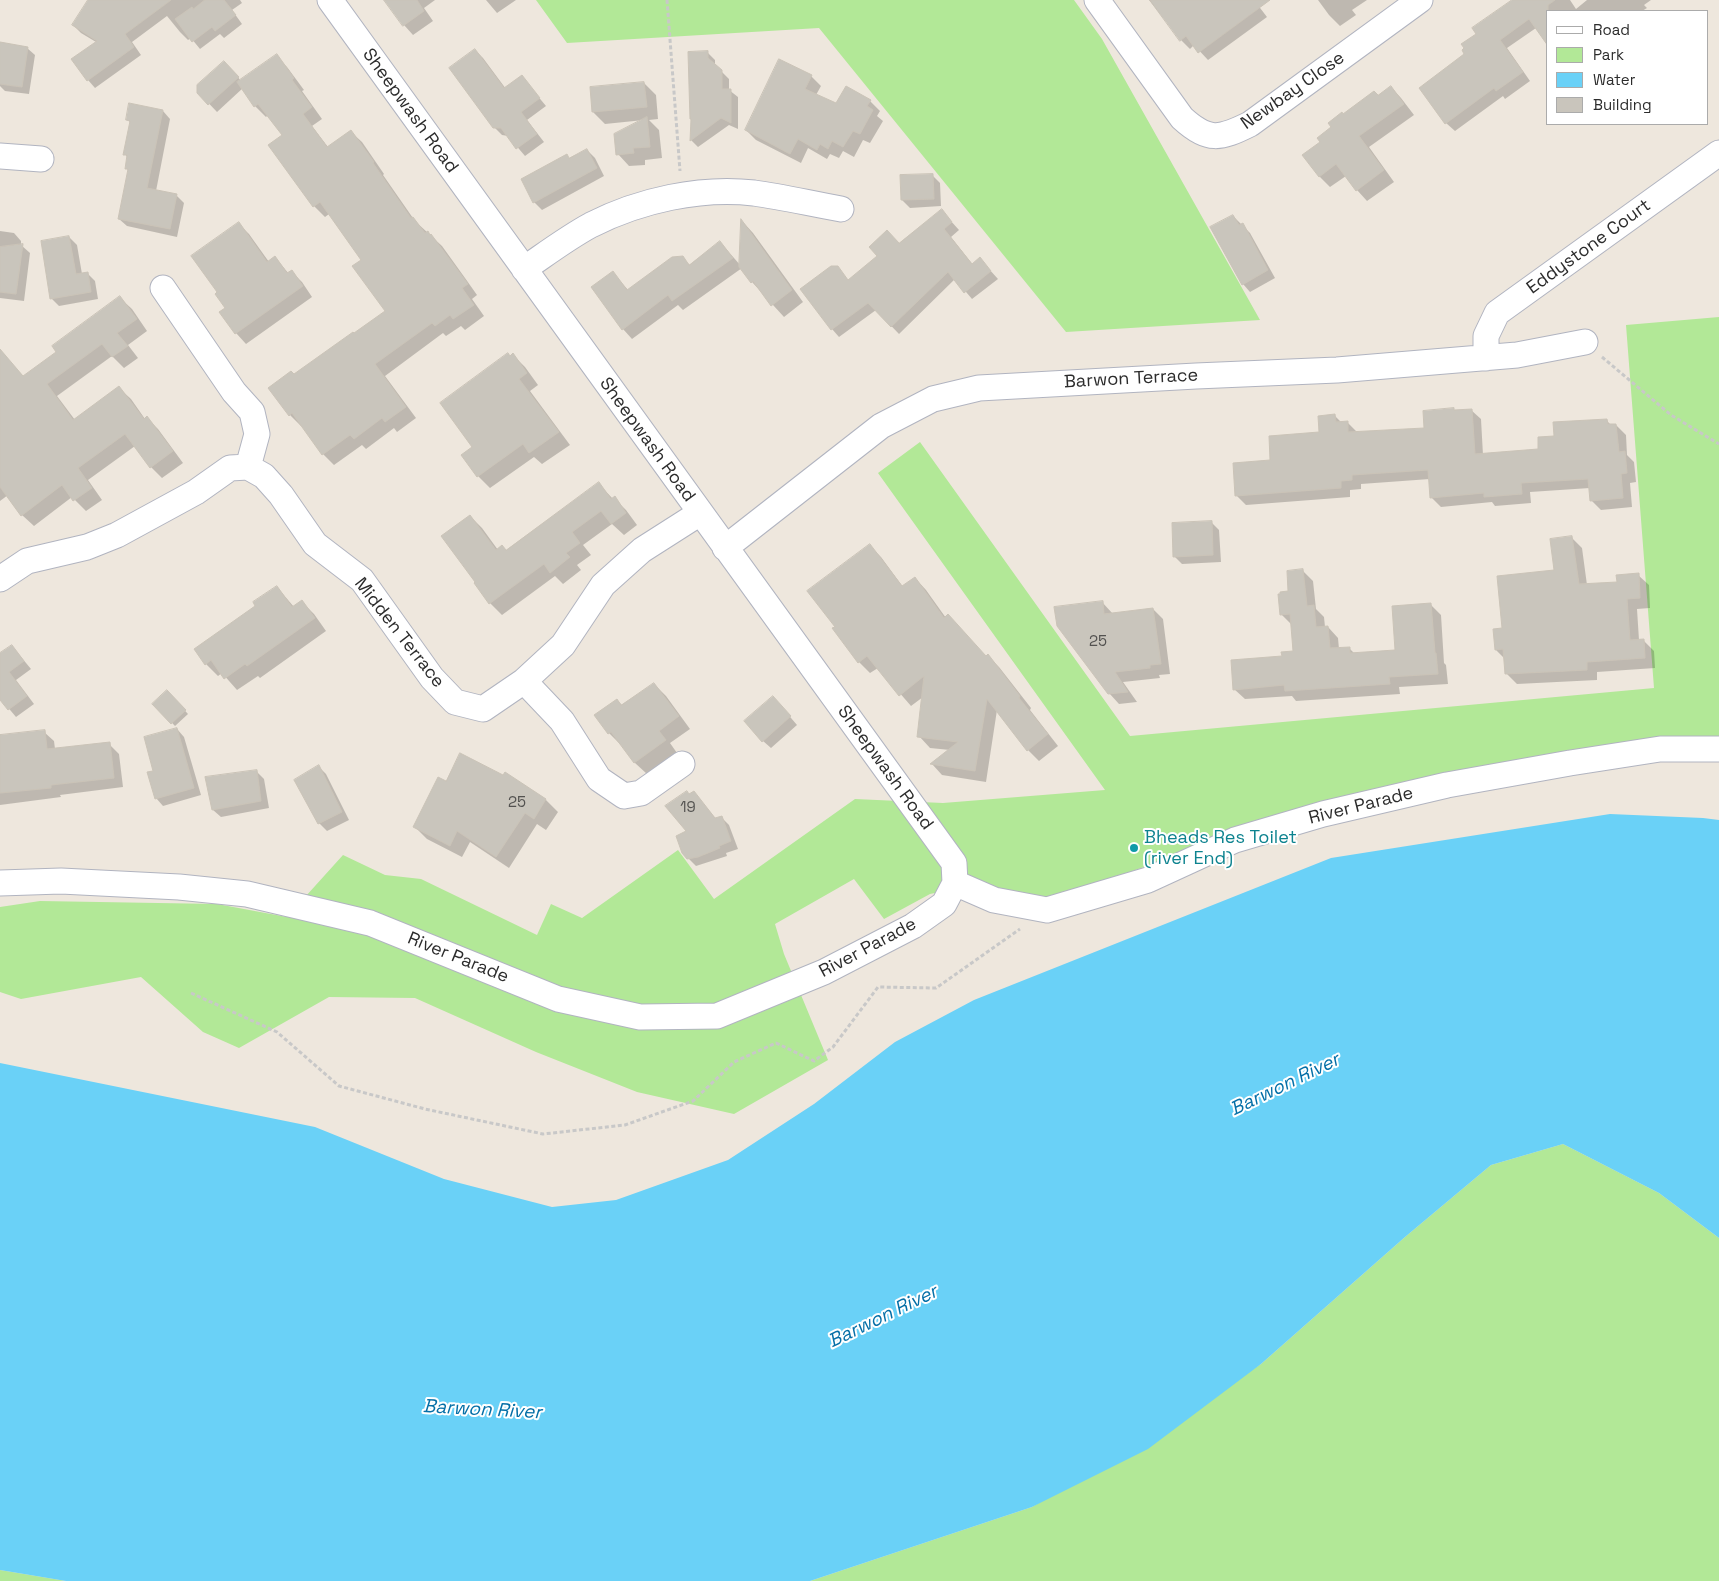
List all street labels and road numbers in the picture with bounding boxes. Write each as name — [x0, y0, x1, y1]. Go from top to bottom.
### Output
street label: Sheepwash Road — [358, 45, 462, 177]
street label: Newbay Close — [1237, 47, 1349, 135]
street label: Eddystone Court — [1523, 195, 1655, 299]
street label: Barwon Terrace — [1063, 365, 1199, 393]
street label: Sheepwash Road — [595, 374, 699, 506]
street label: Midden Terrace — [349, 574, 449, 692]
street label: Sheepwash Road — [833, 702, 937, 834]
street label: River Parade — [1306, 783, 1416, 829]
street label: River Parade — [816, 913, 920, 983]
street label: River Parade — [404, 928, 512, 988]

